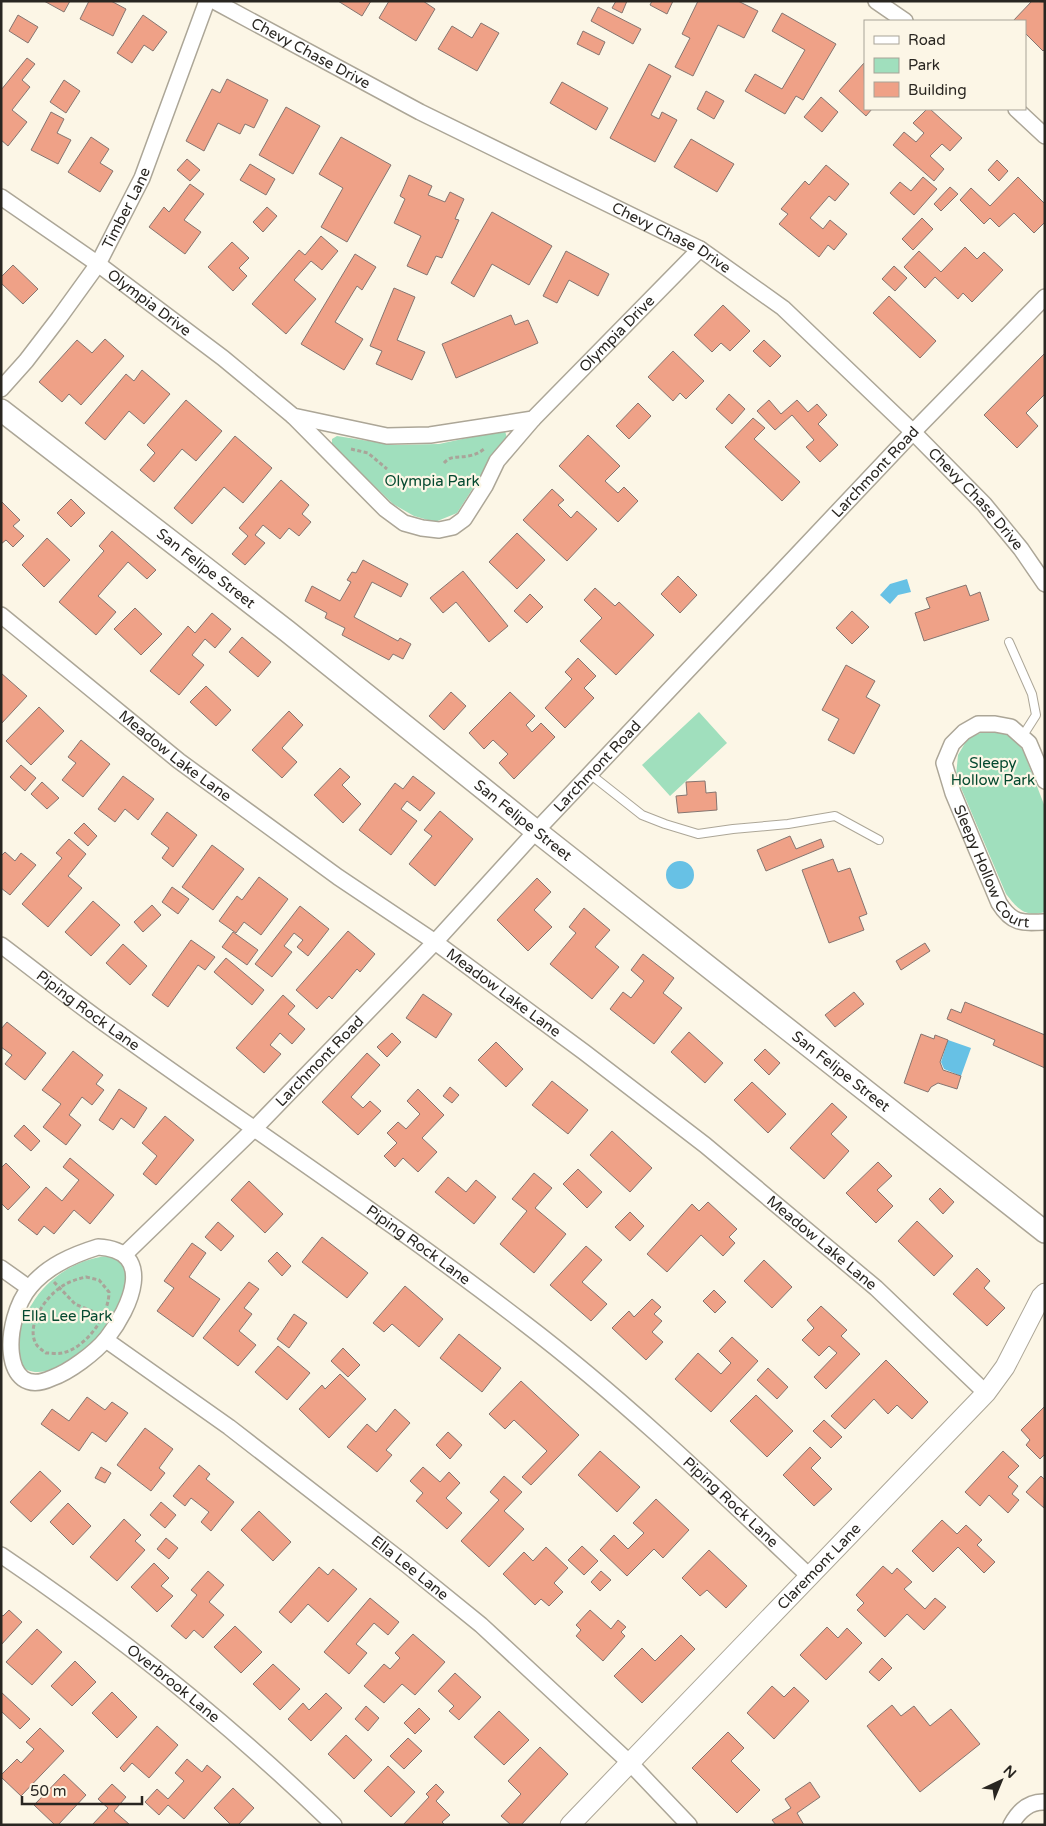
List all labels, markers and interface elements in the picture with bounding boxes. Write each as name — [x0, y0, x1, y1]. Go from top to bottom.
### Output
street label: Chevy Chase Drive — [248, 14, 373, 93]
legend — [864, 20, 1026, 110]
text: Road — [908, 31, 946, 49]
text: Park — [908, 56, 940, 74]
text: Building — [908, 81, 967, 99]
street label: Timber Lane — [98, 165, 154, 252]
street label: Chevy Chase Drive — [609, 198, 734, 277]
street label: Olympia Drive — [104, 265, 195, 340]
street label: Olympia Drive — [575, 292, 658, 376]
street label: Larchmont Road — [828, 422, 923, 521]
street label: Chevy Chase Drive — [925, 444, 1027, 554]
park label: Olympia Park — [384, 472, 480, 490]
street label: San Felipe Street — [153, 525, 259, 612]
street label: Meadow Lake Lane — [115, 706, 235, 805]
street label: Larchmont Road — [550, 717, 645, 816]
park label: Sleepy Hollow Park — [951, 754, 1035, 789]
street label: San Felipe Street — [470, 776, 576, 865]
street label: Sleepy Hollow Court — [950, 802, 1030, 931]
street label: Meadow Lake Lane — [443, 944, 564, 1041]
street label: Piping Rock Lane — [33, 966, 143, 1055]
street label: Larchmont Road — [272, 1012, 367, 1110]
street label: San Felipe Street — [788, 1027, 894, 1116]
street label: Meadow Lake Lane — [763, 1192, 881, 1294]
street label: Piping Rock Lane — [363, 1201, 474, 1288]
park label: Ella Lee Park — [22, 1307, 112, 1325]
street label: Piping Rock Lane — [679, 1453, 782, 1551]
street label: Claremont Lane — [773, 1520, 865, 1613]
street label: Ella Lee Lane — [368, 1532, 452, 1604]
street label: Overbrook Lane — [123, 1640, 223, 1726]
north arrow — [976, 1756, 1026, 1806]
text: N — [1000, 1762, 1020, 1782]
scale bar — [22, 1774, 142, 1806]
text: 50 m — [30, 1782, 67, 1800]

